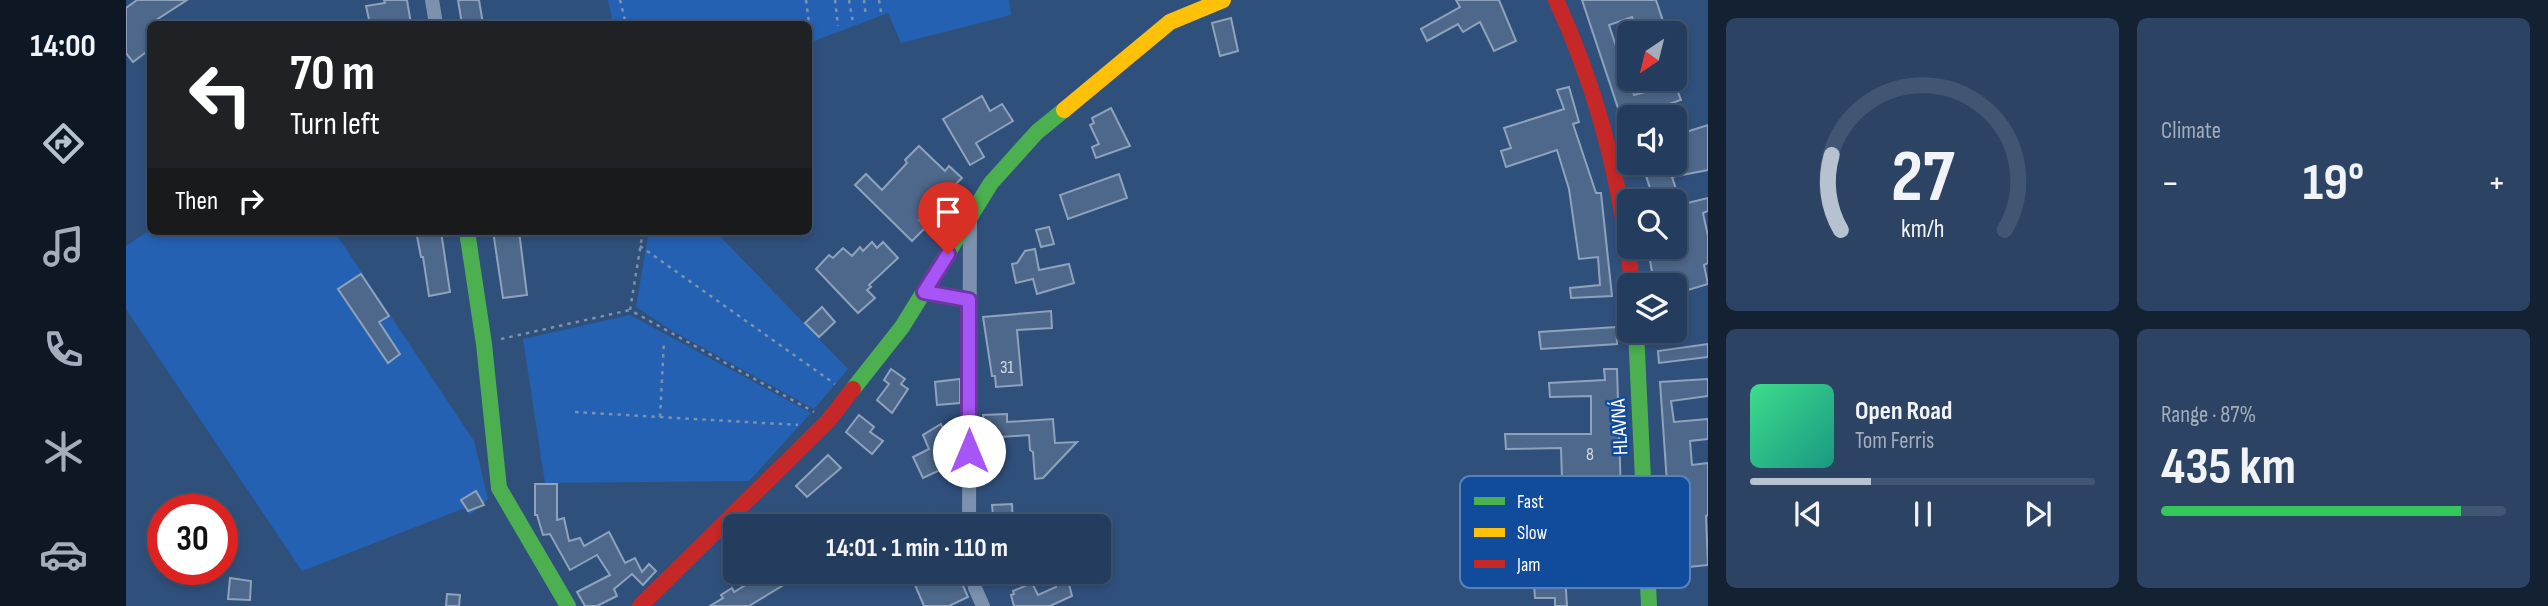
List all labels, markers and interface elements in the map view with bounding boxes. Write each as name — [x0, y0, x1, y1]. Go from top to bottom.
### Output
north arrow — [1617, 21, 1687, 91]
map controls — [1617, 21, 1687, 343]
text: 14:00 — [30, 27, 96, 66]
text: 70 m — [290, 45, 375, 104]
icon: left — [175, 49, 266, 140]
text: Turn left — [290, 105, 380, 144]
button: sound — [1617, 105, 1687, 175]
text: Climate — [2161, 117, 2221, 145]
icon: directions — [39, 119, 88, 168]
text: 27 — [1891, 135, 1955, 223]
text: 19° — [2303, 152, 2364, 215]
text: − — [2161, 161, 2180, 206]
text: + — [2487, 161, 2506, 206]
icon: right — [232, 182, 270, 220]
pin — [918, 182, 978, 254]
text: Then — [175, 186, 218, 217]
button: search — [1617, 189, 1687, 259]
icon: arrive — [929, 193, 967, 231]
text: km/h — [1901, 214, 1944, 245]
icon: music — [39, 222, 88, 271]
button: layers — [1617, 273, 1687, 343]
icon: phone — [39, 325, 88, 374]
house number: 31 — [1000, 357, 1015, 378]
text: Open Road — [1855, 396, 1952, 427]
street label: HLAVNÁ — [1605, 397, 1633, 456]
text: Range · 87% — [2161, 401, 2256, 429]
position arrow — [932, 414, 1006, 488]
icon: climate — [39, 427, 88, 476]
text: Tom Ferris — [1855, 427, 1934, 455]
text: 435 km — [2161, 436, 2296, 499]
house number: 8 — [1586, 444, 1594, 465]
legend — [1460, 476, 1690, 588]
text: Fast — [1517, 491, 1544, 514]
speed limit sign: 30 — [147, 494, 238, 585]
icon: previous — [1789, 495, 1827, 533]
icon: pause — [1904, 495, 1942, 533]
icon: next — [2019, 495, 2057, 533]
text: Slow — [1517, 522, 1547, 545]
icon: car — [39, 530, 88, 579]
text: 14:01 · 1 min · 110 m — [826, 533, 1008, 564]
text: Jam — [1516, 554, 1540, 577]

